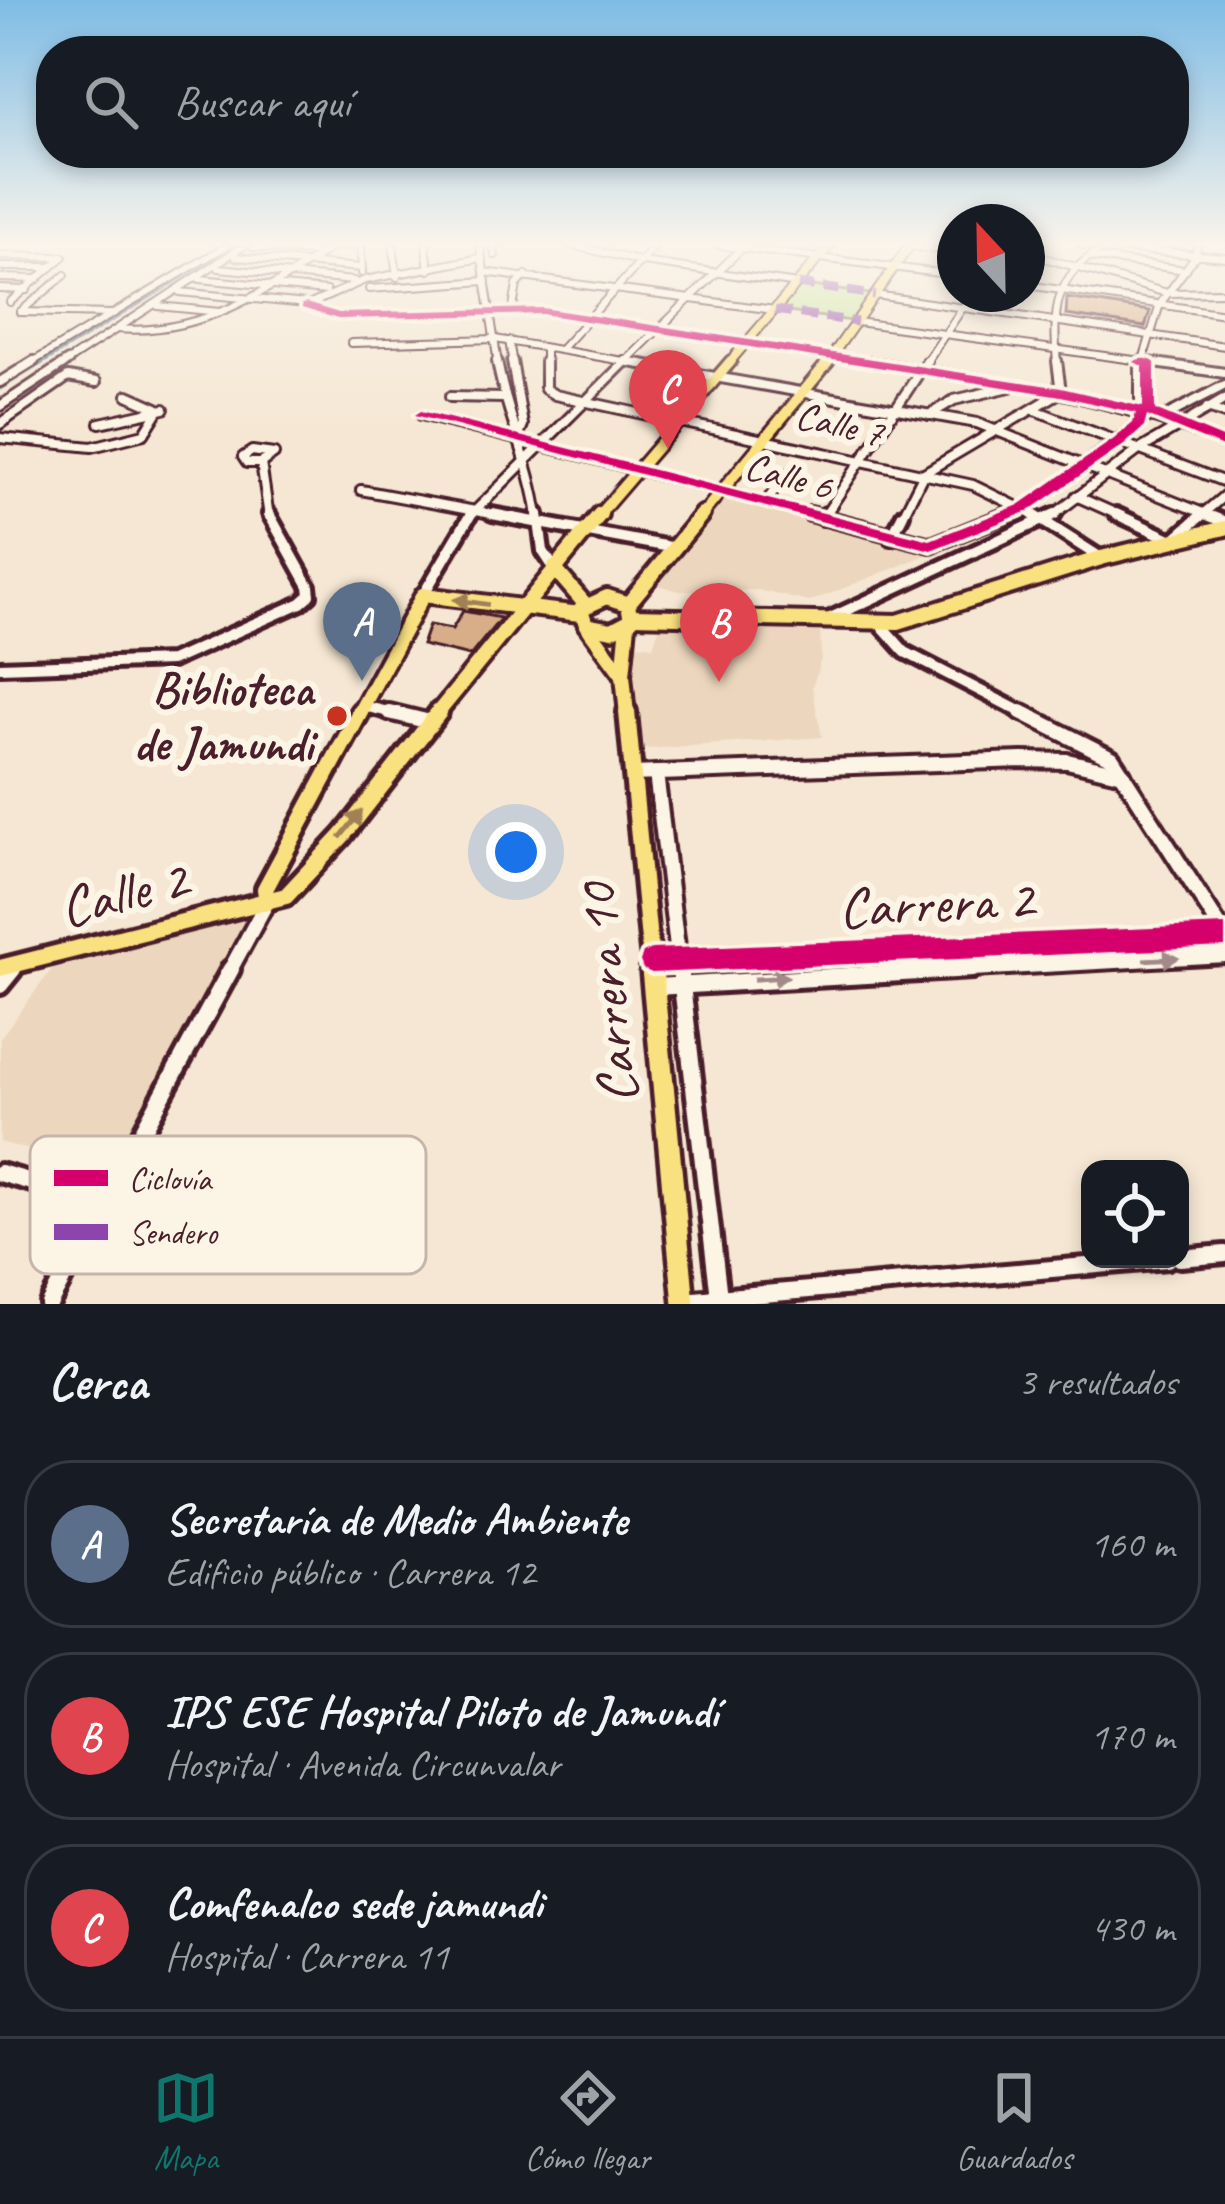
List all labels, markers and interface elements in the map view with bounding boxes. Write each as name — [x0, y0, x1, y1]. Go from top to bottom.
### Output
search box — [36, 36, 1189, 168]
icon: search — [78, 69, 144, 135]
text: Buscar aquí — [174, 74, 350, 131]
north arrow — [937, 204, 1045, 312]
pin: C — [629, 350, 707, 449]
street label: Calle 7 — [791, 391, 891, 459]
street label: Calle 6 — [740, 441, 839, 512]
pin: A — [323, 582, 401, 681]
pin: B — [680, 583, 758, 682]
one-way arrow — [452, 592, 489, 611]
place label: Biblioteca de Jamundi — [133, 659, 319, 774]
marker: Biblioteca de Jamundi — [324, 703, 350, 729]
one-way arrow — [338, 809, 364, 839]
your location — [486, 822, 546, 882]
street label: Calle 2 — [52, 841, 199, 944]
street label: Carrera 2 — [837, 862, 1039, 944]
street label: Carrera 10 — [559, 877, 654, 1107]
one-way arrow — [1143, 949, 1180, 968]
one-way arrow — [753, 968, 791, 987]
legend — [30, 1136, 426, 1274]
text: Ciclovía — [129, 1158, 214, 1200]
map controls — [1081, 1160, 1189, 1268]
button: locate — [1081, 1160, 1189, 1268]
text: Sendero — [129, 1212, 219, 1254]
text: Cerca — [48, 1350, 147, 1414]
text: 3 resultados — [1018, 1358, 1177, 1407]
text: Secretaría de Medio Ambiente — [165, 1491, 627, 1548]
text: A — [80, 1520, 100, 1569]
text: 160 m — [1090, 1520, 1174, 1569]
text: Edificio público · Carrera 12 — [165, 1548, 536, 1597]
text: IPS ESE Hospital Piloto de Jamundí — [165, 1683, 718, 1740]
text: B — [80, 1712, 100, 1761]
text: 170 m — [1090, 1712, 1174, 1761]
text: Hospital · Avenida Circunvalar — [165, 1740, 560, 1789]
text: Comfenalco sede jamundi — [165, 1875, 542, 1932]
text: C — [81, 1904, 99, 1953]
text: 430 m — [1090, 1904, 1174, 1953]
text: Hospital · Carrera 11 — [165, 1932, 449, 1981]
tab: Mapa — [153, 2065, 219, 2179]
tab: Cómo llegar — [525, 2065, 650, 2179]
tab: Guardados — [956, 2065, 1072, 2179]

